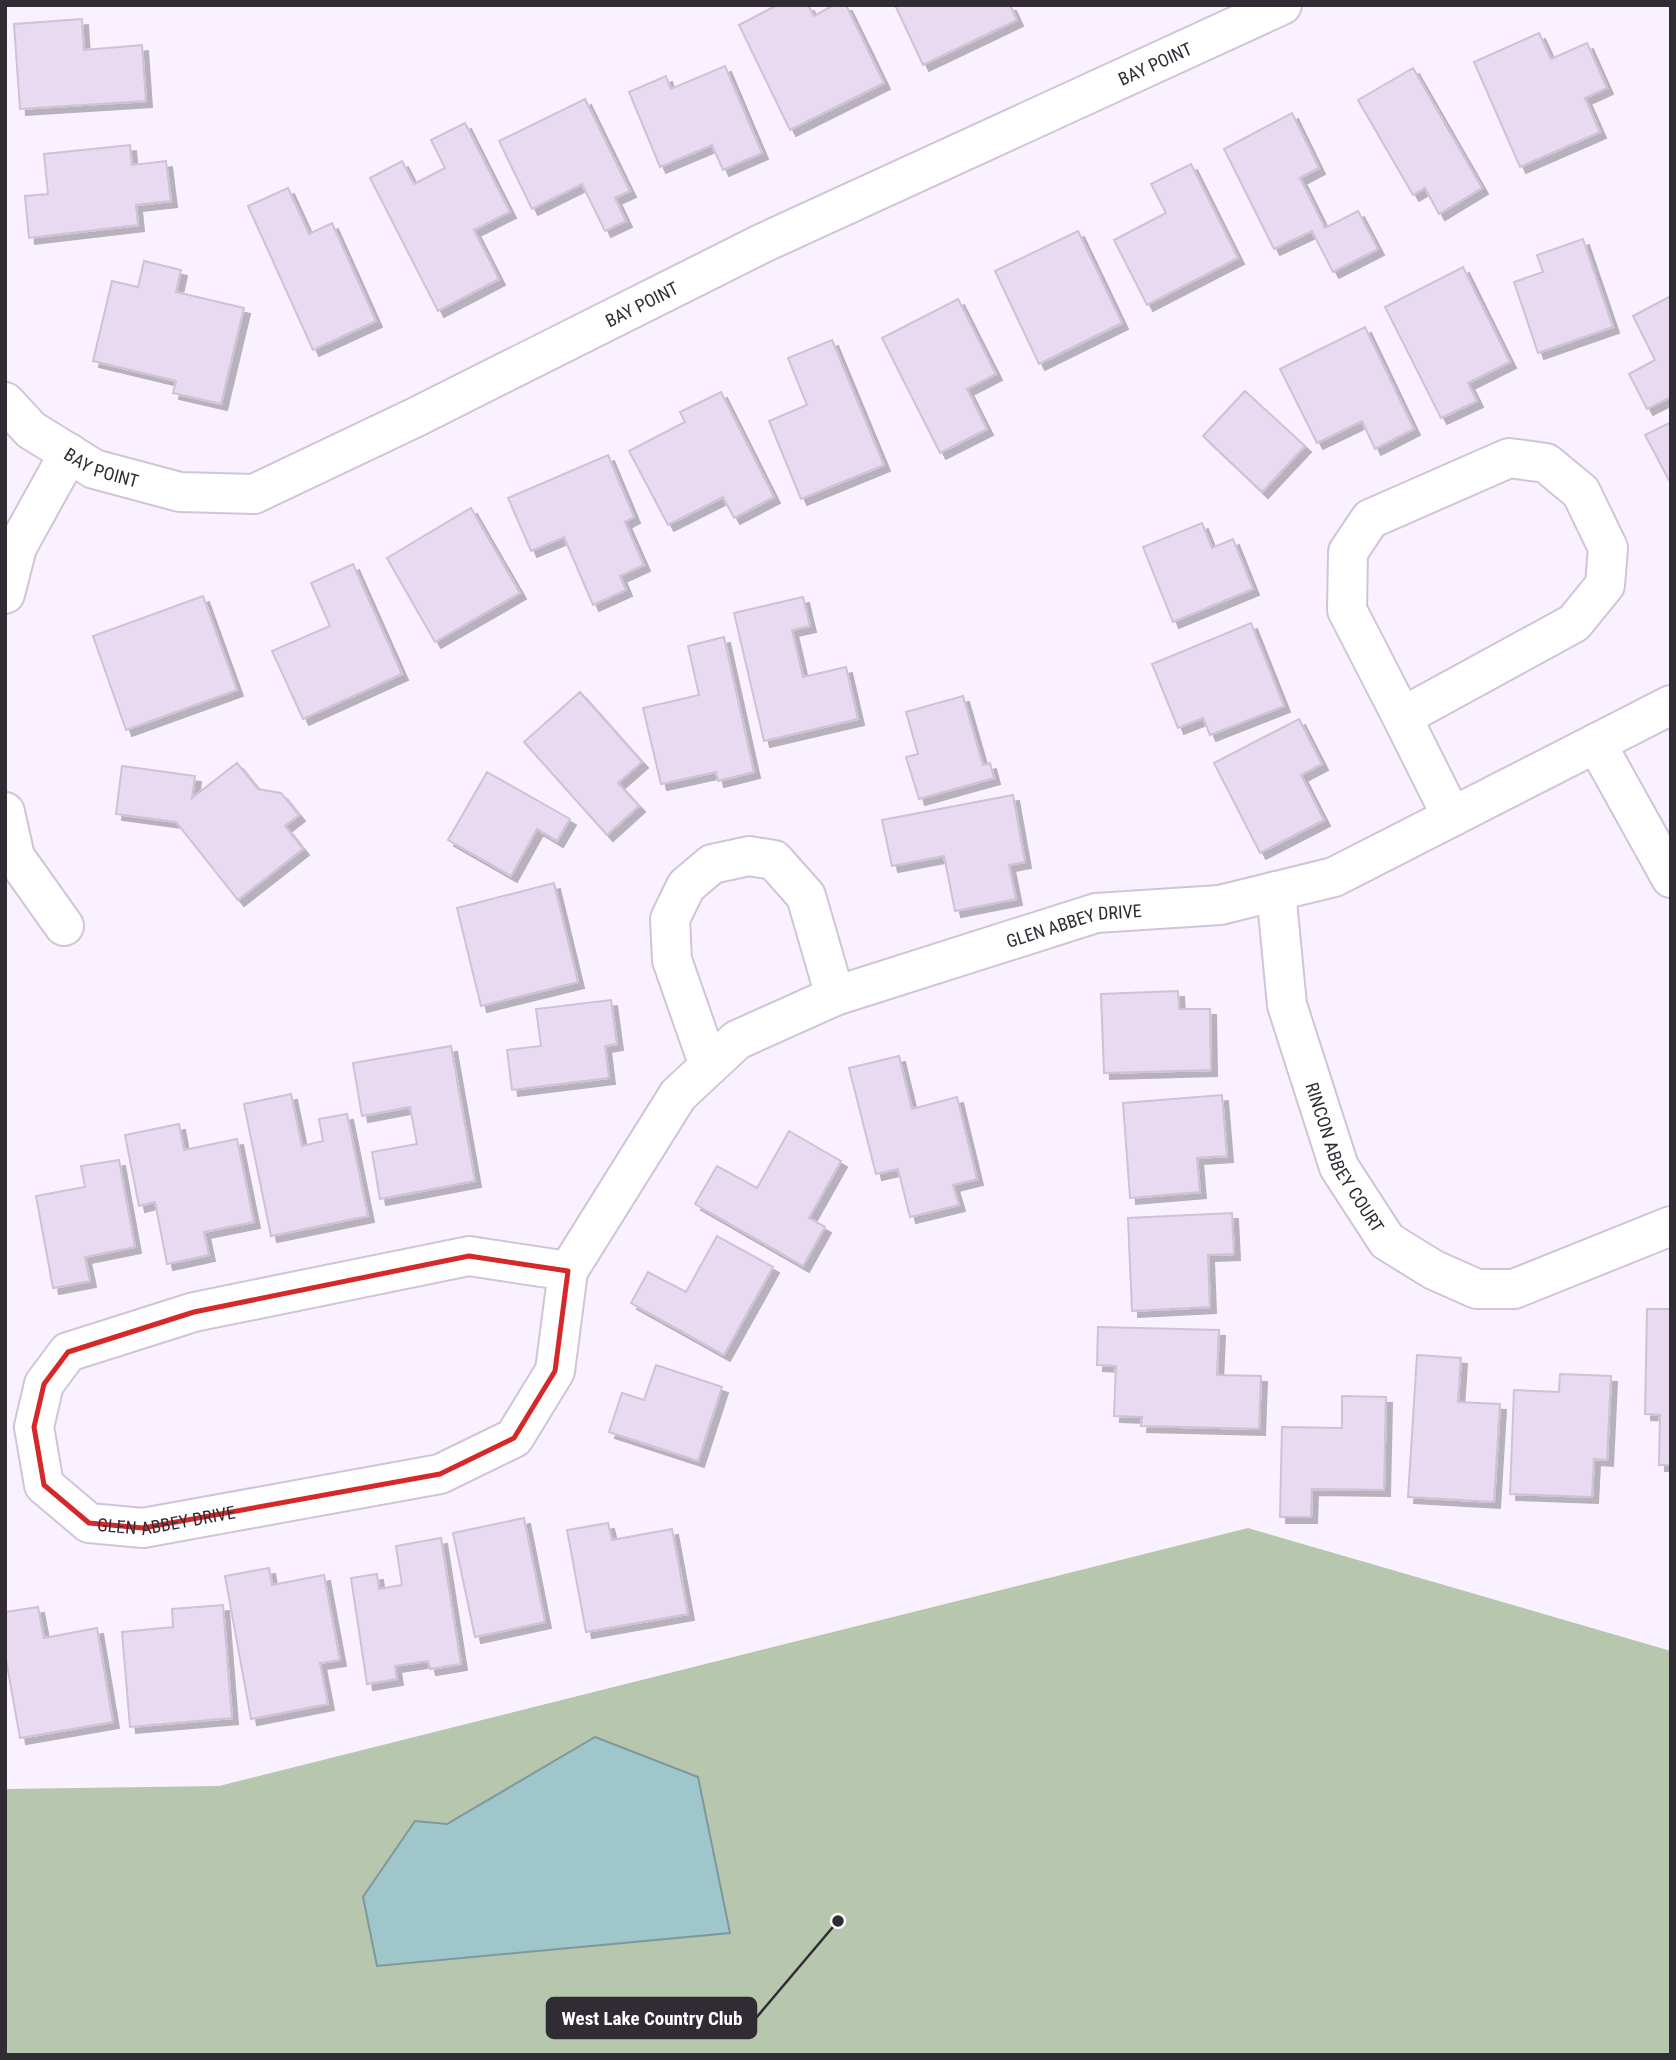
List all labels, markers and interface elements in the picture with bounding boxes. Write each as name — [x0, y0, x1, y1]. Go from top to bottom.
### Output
street label: BAY POINT — [1115, 37, 1195, 89]
street label: BAY POINT — [602, 277, 681, 331]
street label: BAY POINT — [61, 443, 141, 491]
street label: GLEN ABBEY DRIVE — [1003, 900, 1142, 951]
street label: RINCON ABBEY COURT — [1302, 1080, 1389, 1236]
street label: GLEN ABBEY DRIVE — [96, 1501, 237, 1539]
callout: West Lake Country Club — [547, 1998, 756, 2038]
text: West Lake Country Club — [562, 2007, 742, 2030]

